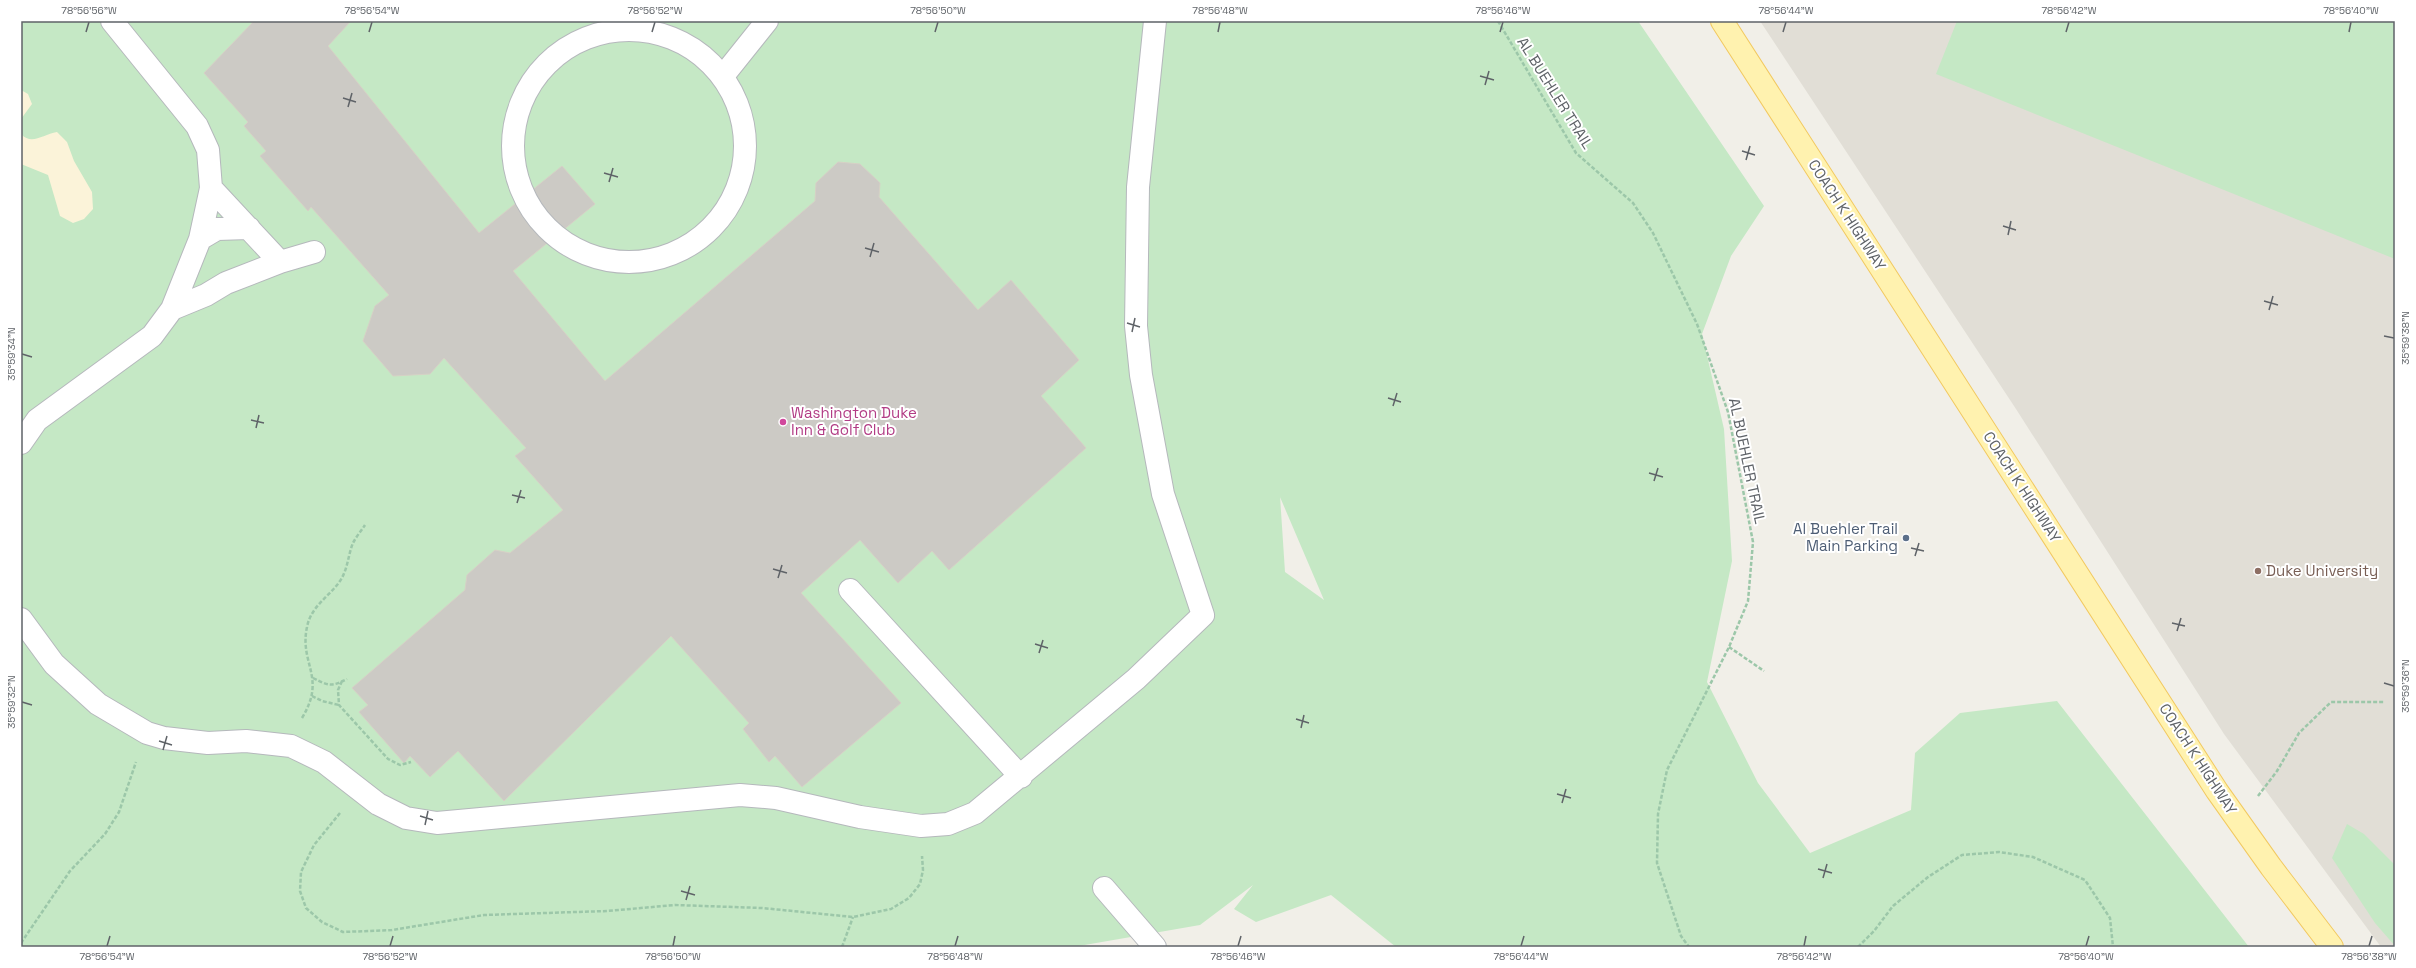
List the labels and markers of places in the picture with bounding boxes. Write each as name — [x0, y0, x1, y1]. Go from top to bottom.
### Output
place label: Washington Duke Inn & Golf Club — [791, 403, 917, 439]
marker: Washington Duke Inn & Golf Club — [778, 417, 788, 427]
place label: Al Buehler Trail Main Parking — [1793, 519, 1898, 555]
marker: Al Buehler Trail Main Parking — [1901, 533, 1911, 543]
place label: Duke University — [2266, 561, 2378, 580]
marker: Duke University — [2253, 566, 2263, 576]

